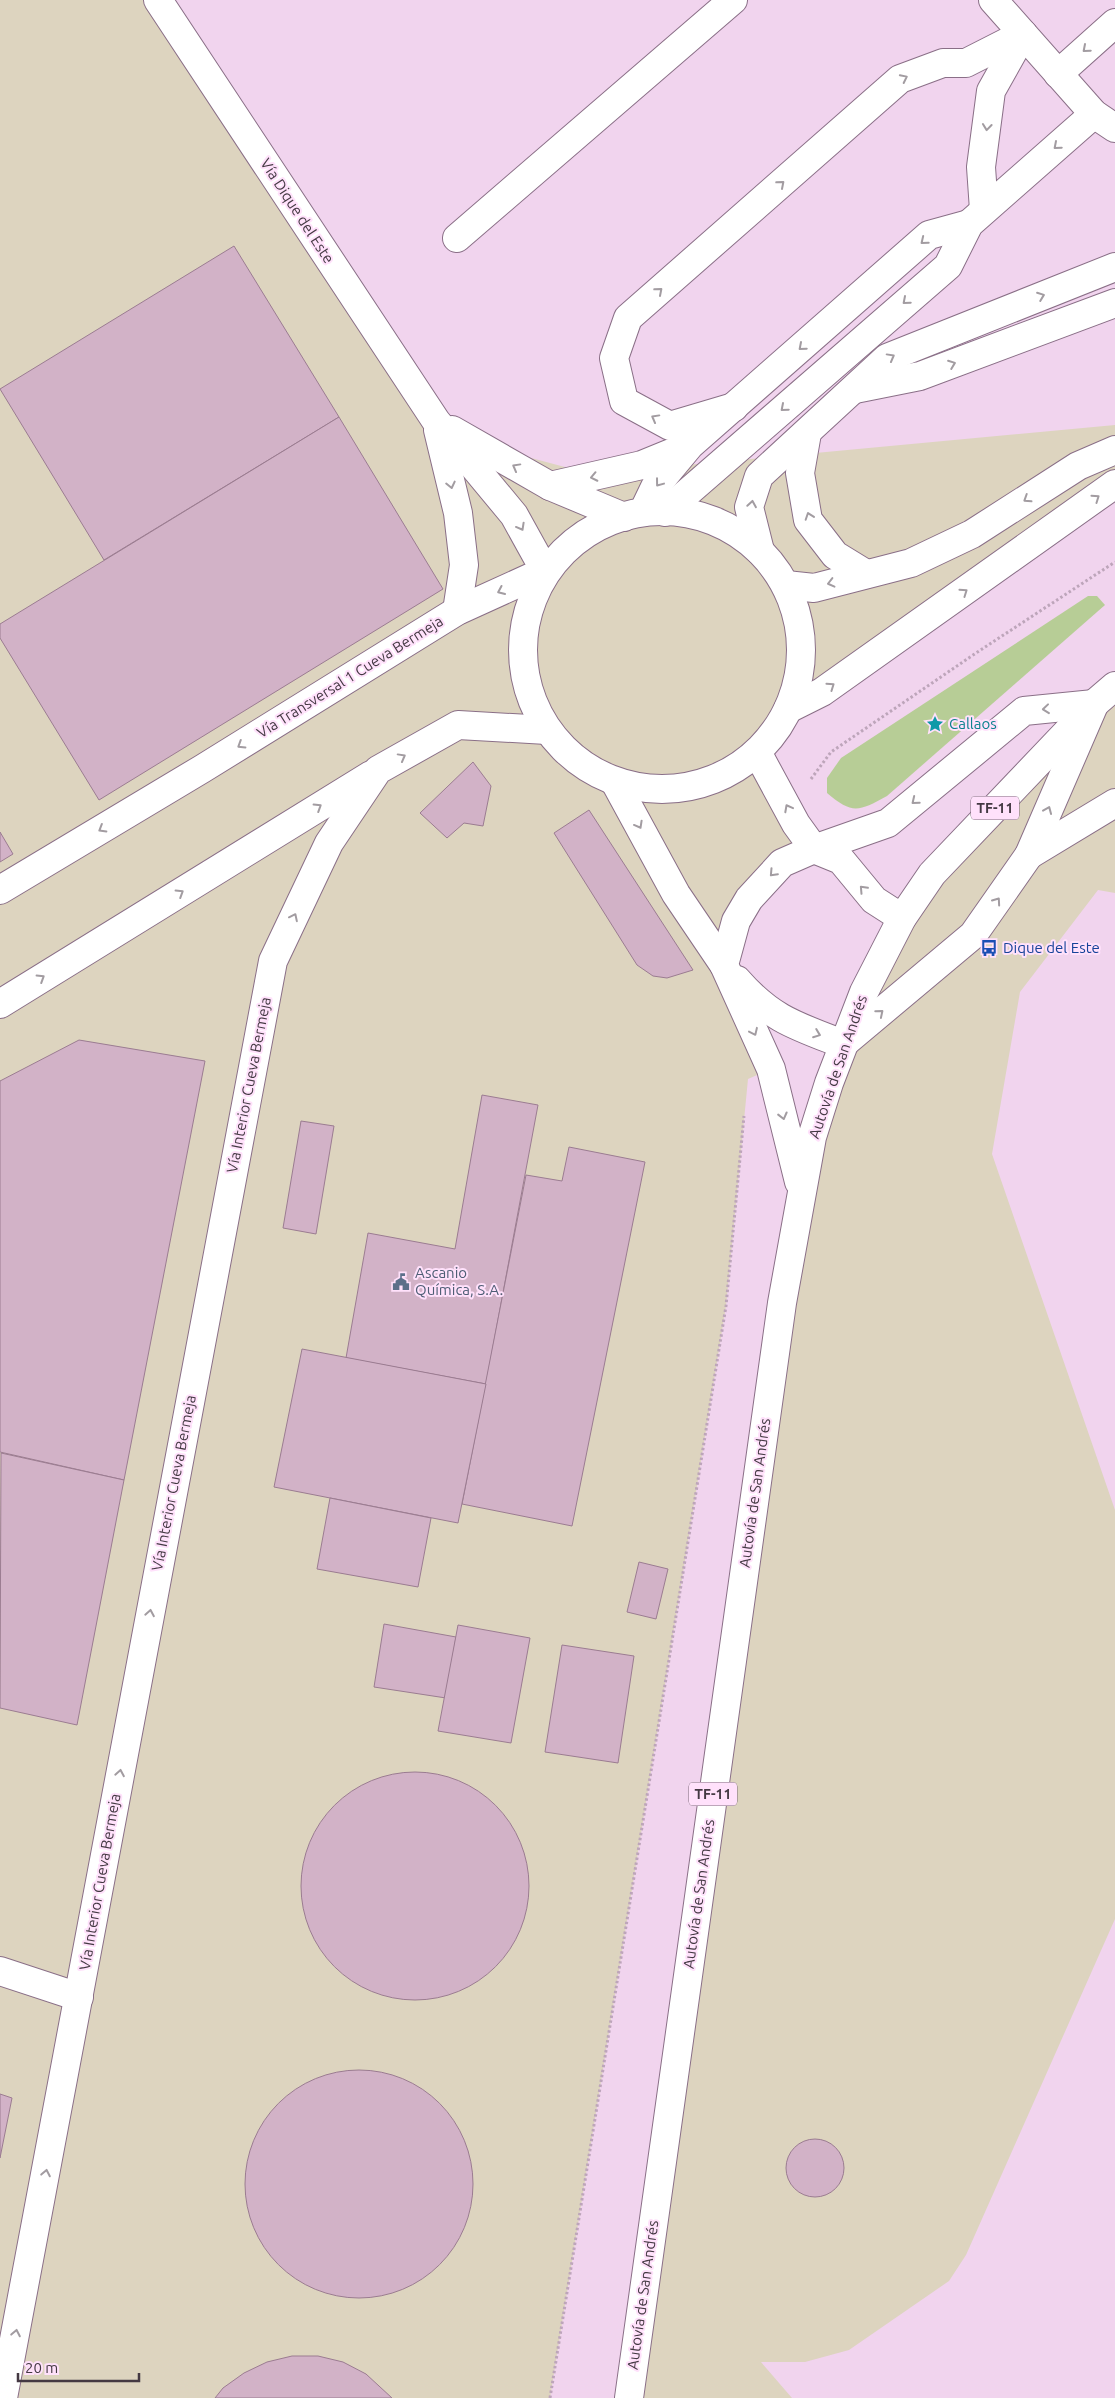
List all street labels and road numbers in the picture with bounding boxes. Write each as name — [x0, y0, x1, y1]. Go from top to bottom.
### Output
street label: Vía Dique del Este — [257, 155, 338, 266]
street label: Vía Transversal 1 Cueva Bermeja — [254, 612, 446, 741]
road number: TF-11 — [971, 796, 1019, 820]
street label: Autovía de San Andrés — [805, 993, 870, 1141]
street label: Vía Interior Cueva Bermeja — [223, 995, 274, 1174]
street label: Vía Interior Cueva Bermeja — [148, 1393, 199, 1572]
street label: Autovía de San Andrés — [736, 1417, 773, 1569]
road number: TF-11 — [689, 1782, 737, 1806]
street label: Vía Interior Cueva Bermeja — [76, 1792, 123, 1972]
street label: Autovía de San Andrés — [680, 1818, 717, 1970]
street label: Autovía de San Andrés — [624, 2219, 661, 2371]

